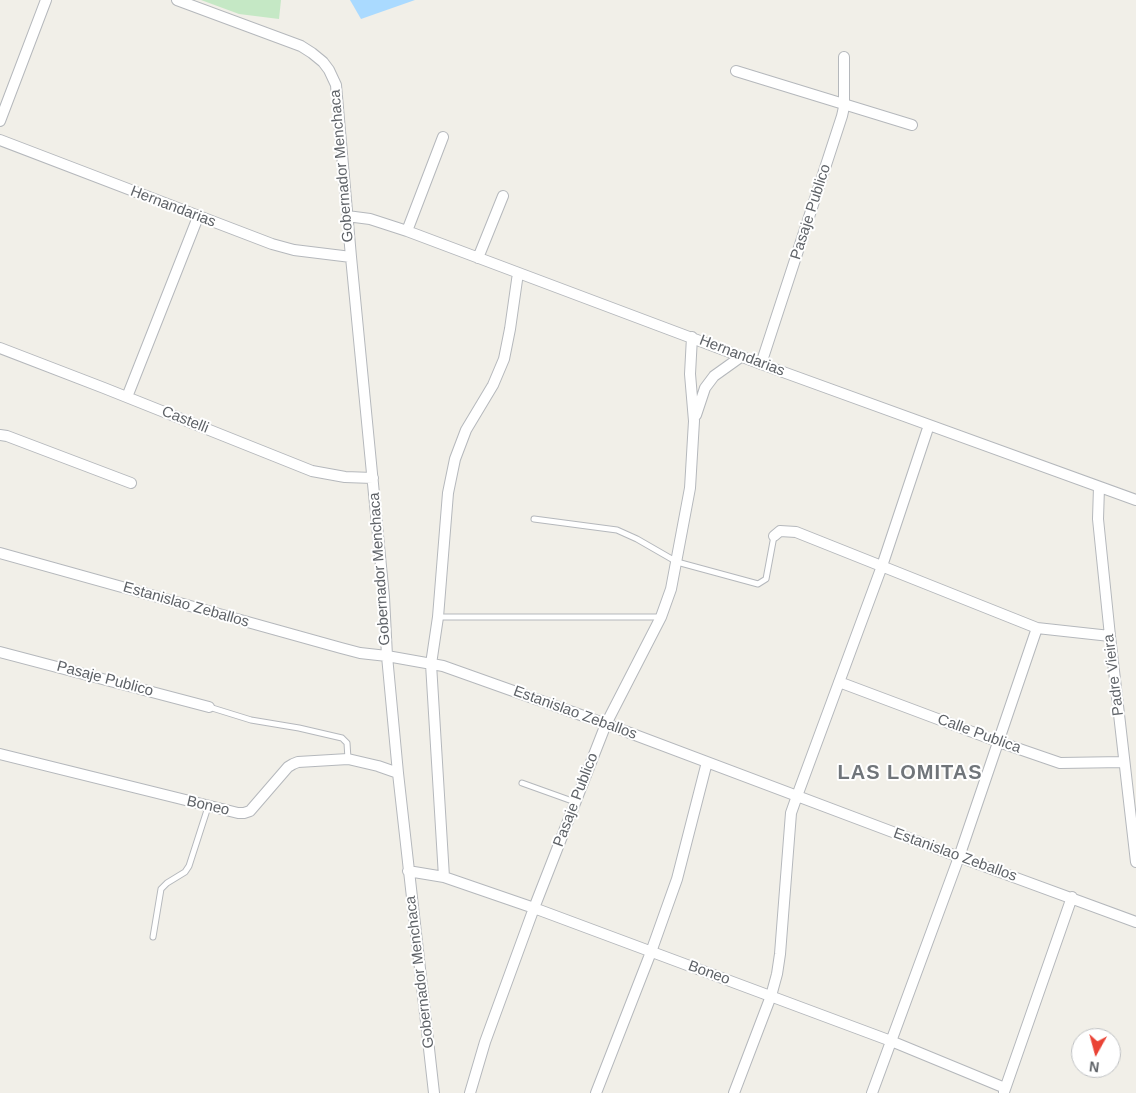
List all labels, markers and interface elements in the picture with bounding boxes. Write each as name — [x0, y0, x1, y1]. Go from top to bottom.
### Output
street label: Gobernador Menchaca — [326, 89, 358, 243]
street label: Pasaje Publico — [787, 162, 835, 262]
street label: Hernandarias — [128, 182, 218, 232]
street label: Hernandarias — [697, 331, 787, 381]
street label: Castelli — [159, 402, 211, 438]
street label: Gobernador Menchaca — [366, 492, 394, 646]
street label: Estanislao Zeballos — [121, 578, 251, 632]
street label: Padre Vieira — [1100, 633, 1128, 717]
street label: Pasaje Publico — [55, 657, 155, 701]
street label: Estanislao Zeballos — [511, 682, 639, 744]
street label: Calle Publica — [935, 711, 1023, 757]
street label: Pasaje Publico — [550, 750, 602, 850]
district label: LAS LOMITAS — [836, 761, 984, 785]
street label: Boneo — [185, 792, 231, 820]
street label: Estanislao Zeballos — [891, 824, 1019, 886]
street label: Gobernador Menchaca — [402, 895, 438, 1049]
street label: Boneo — [686, 957, 732, 989]
north arrow — [1071, 1028, 1121, 1078]
text: N — [1088, 1058, 1100, 1075]

